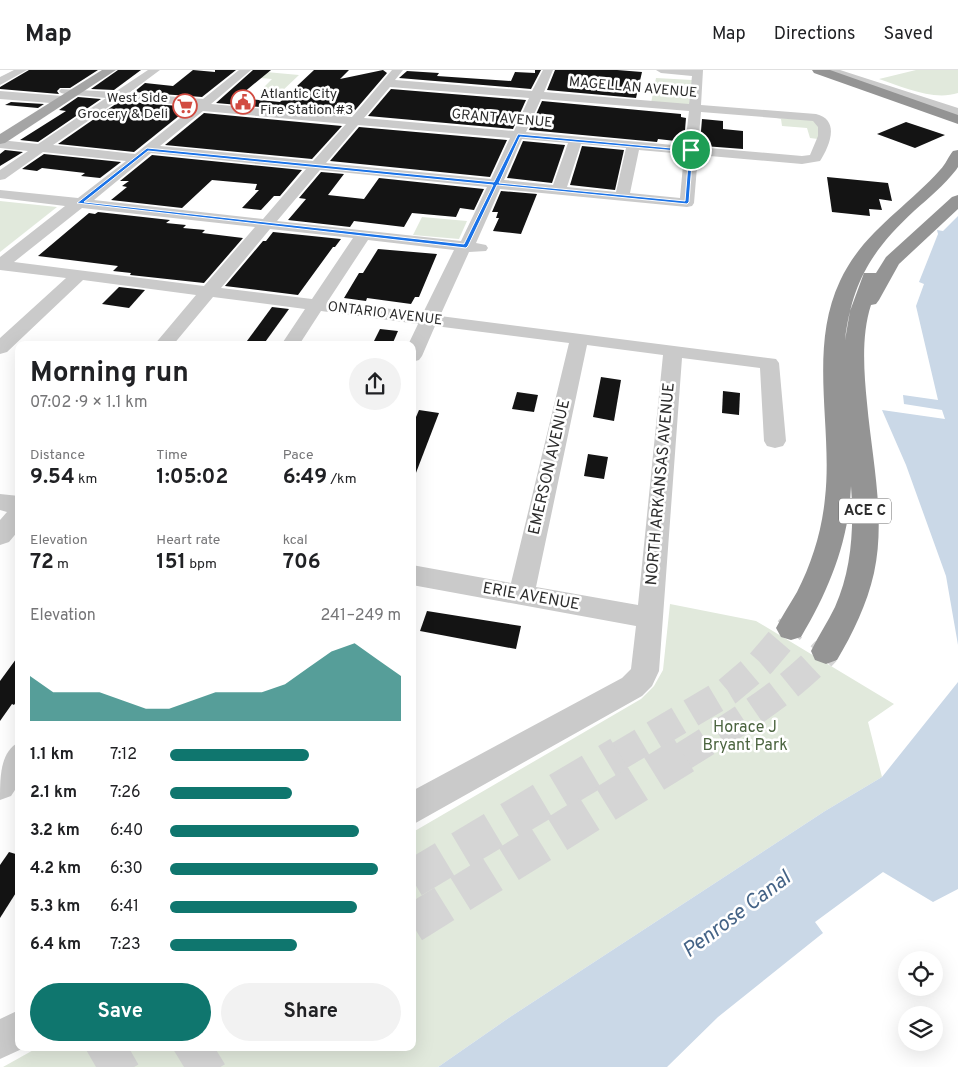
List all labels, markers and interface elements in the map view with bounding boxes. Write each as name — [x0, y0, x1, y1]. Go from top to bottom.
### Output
text: Map — [25, 20, 72, 50]
text: Map — [712, 23, 746, 46]
text: Directions — [774, 23, 856, 46]
text: Saved — [884, 23, 933, 46]
street label: MAGELLAN AVENUE — [568, 74, 698, 102]
place label: Atlantic City Fire Station #3 — [260, 86, 353, 119]
public building icon: Atlantic City Fire Station #3 — [230, 89, 256, 115]
place label: West Side Grocery & Deli — [77, 90, 168, 123]
supermarket icon: West Side Grocery & Deli — [172, 93, 198, 119]
street label: GRANT AVENUE — [451, 106, 553, 132]
pin — [670, 129, 712, 171]
icon: arrive — [677, 136, 705, 164]
street label: ONTARIO AVENUE — [327, 299, 443, 329]
text: Morning run — [30, 356, 189, 392]
button: share — [349, 358, 401, 410]
street label: NORTH ARKANSAS AVENUE — [642, 382, 680, 586]
text: 07:02 · 9 × 1.1 km — [30, 393, 147, 413]
street label: EMERSON AVENUE — [525, 397, 575, 537]
text: Distance — [30, 447, 85, 464]
text: Time — [156, 447, 188, 464]
text: Pace — [283, 447, 313, 464]
text: 9.54 — [30, 464, 75, 491]
text: 1:05:02 — [156, 464, 228, 491]
text: 6:49 — [283, 464, 327, 491]
text: km — [75, 471, 97, 488]
text: /km — [327, 471, 357, 488]
road number: ACE C — [839, 498, 891, 524]
text: Elevation — [30, 532, 88, 549]
text: Heart rate — [156, 532, 220, 549]
text: kcal — [283, 532, 308, 549]
text: 72 — [30, 549, 54, 576]
text: 151 — [156, 549, 186, 576]
text: 706 — [283, 549, 321, 576]
text: m — [54, 556, 69, 573]
text: bpm — [186, 556, 217, 573]
street label: ERIE AVENUE — [481, 579, 581, 615]
text: Elevation — [30, 606, 96, 626]
text: 241–249 m — [320, 606, 401, 626]
park label: Horace J Bryant Park — [702, 718, 788, 756]
text: 1.1 km — [30, 745, 74, 765]
text: 7:12 — [110, 745, 137, 765]
text: 2.1 km — [30, 783, 77, 803]
text: 7:26 — [110, 783, 141, 803]
text: 3.2 km — [30, 821, 80, 841]
text: 6:40 — [110, 821, 143, 841]
text: 4.2 km — [30, 859, 81, 879]
text: 6:30 — [110, 859, 143, 879]
water label: Penrose Canal — [677, 864, 798, 965]
text: 5.3 km — [30, 897, 80, 917]
text: 6:41 — [110, 897, 139, 917]
text: 6.4 km — [30, 935, 81, 955]
text: 7:23 — [110, 935, 141, 955]
map controls — [898, 951, 943, 1051]
button: locate — [898, 951, 943, 996]
button: Save — [30, 983, 211, 1041]
button: Share — [221, 983, 401, 1041]
button: layers — [898, 1006, 943, 1051]

